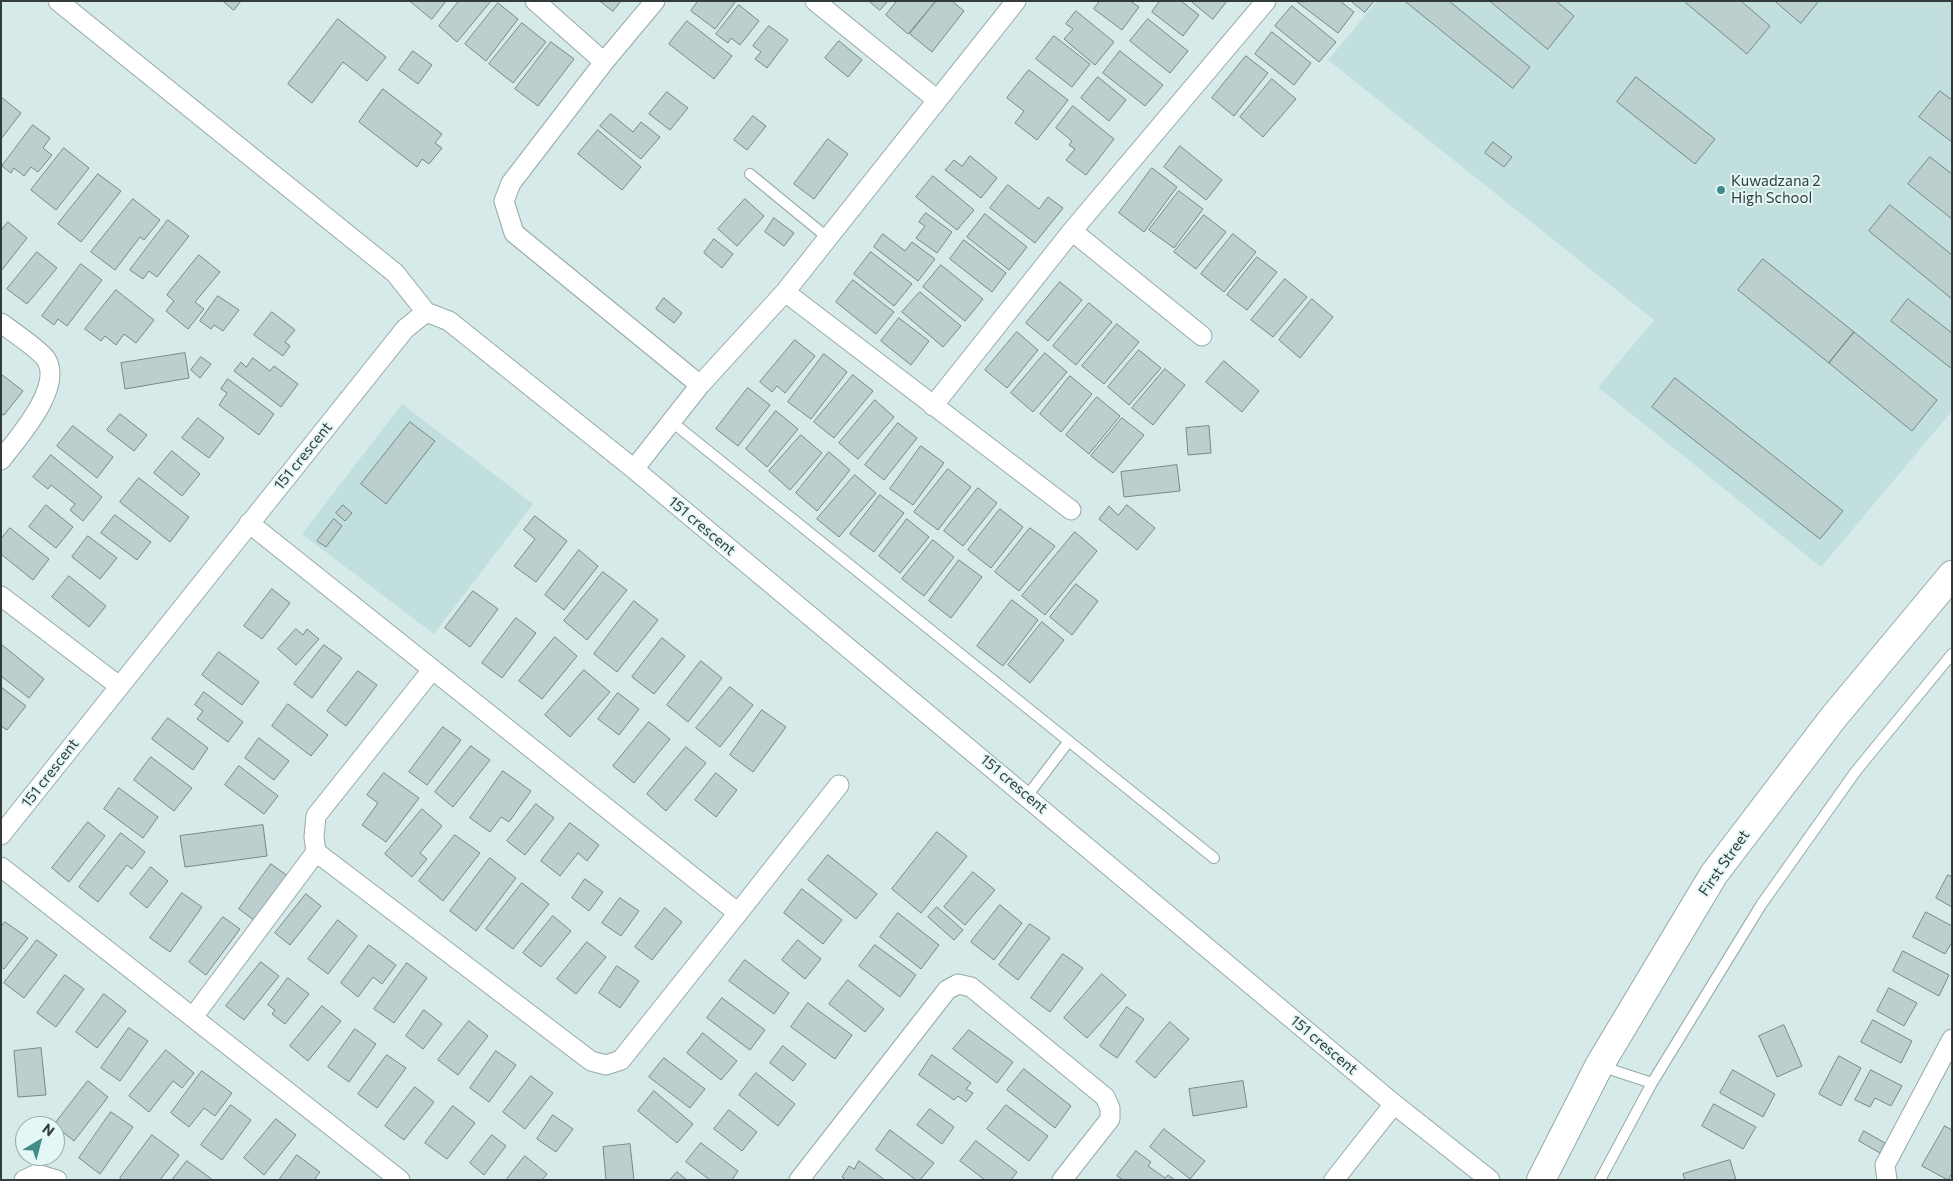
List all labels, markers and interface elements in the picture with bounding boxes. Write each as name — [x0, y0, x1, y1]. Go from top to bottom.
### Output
place label: Kuwadzana 2 High School — [1731, 172, 1821, 207]
marker: Kuwadzana 2 High School — [1715, 184, 1727, 196]
street label: 151 crescent — [270, 418, 336, 494]
street label: 151 crescent — [665, 493, 739, 559]
street label: 151 crescent — [18, 735, 82, 811]
street label: 151 crescent — [977, 751, 1051, 817]
street label: First Street — [1695, 827, 1753, 899]
street label: 151 crescent — [1287, 1012, 1361, 1078]
north arrow — [15, 1116, 65, 1166]
text: N — [39, 1119, 58, 1139]

